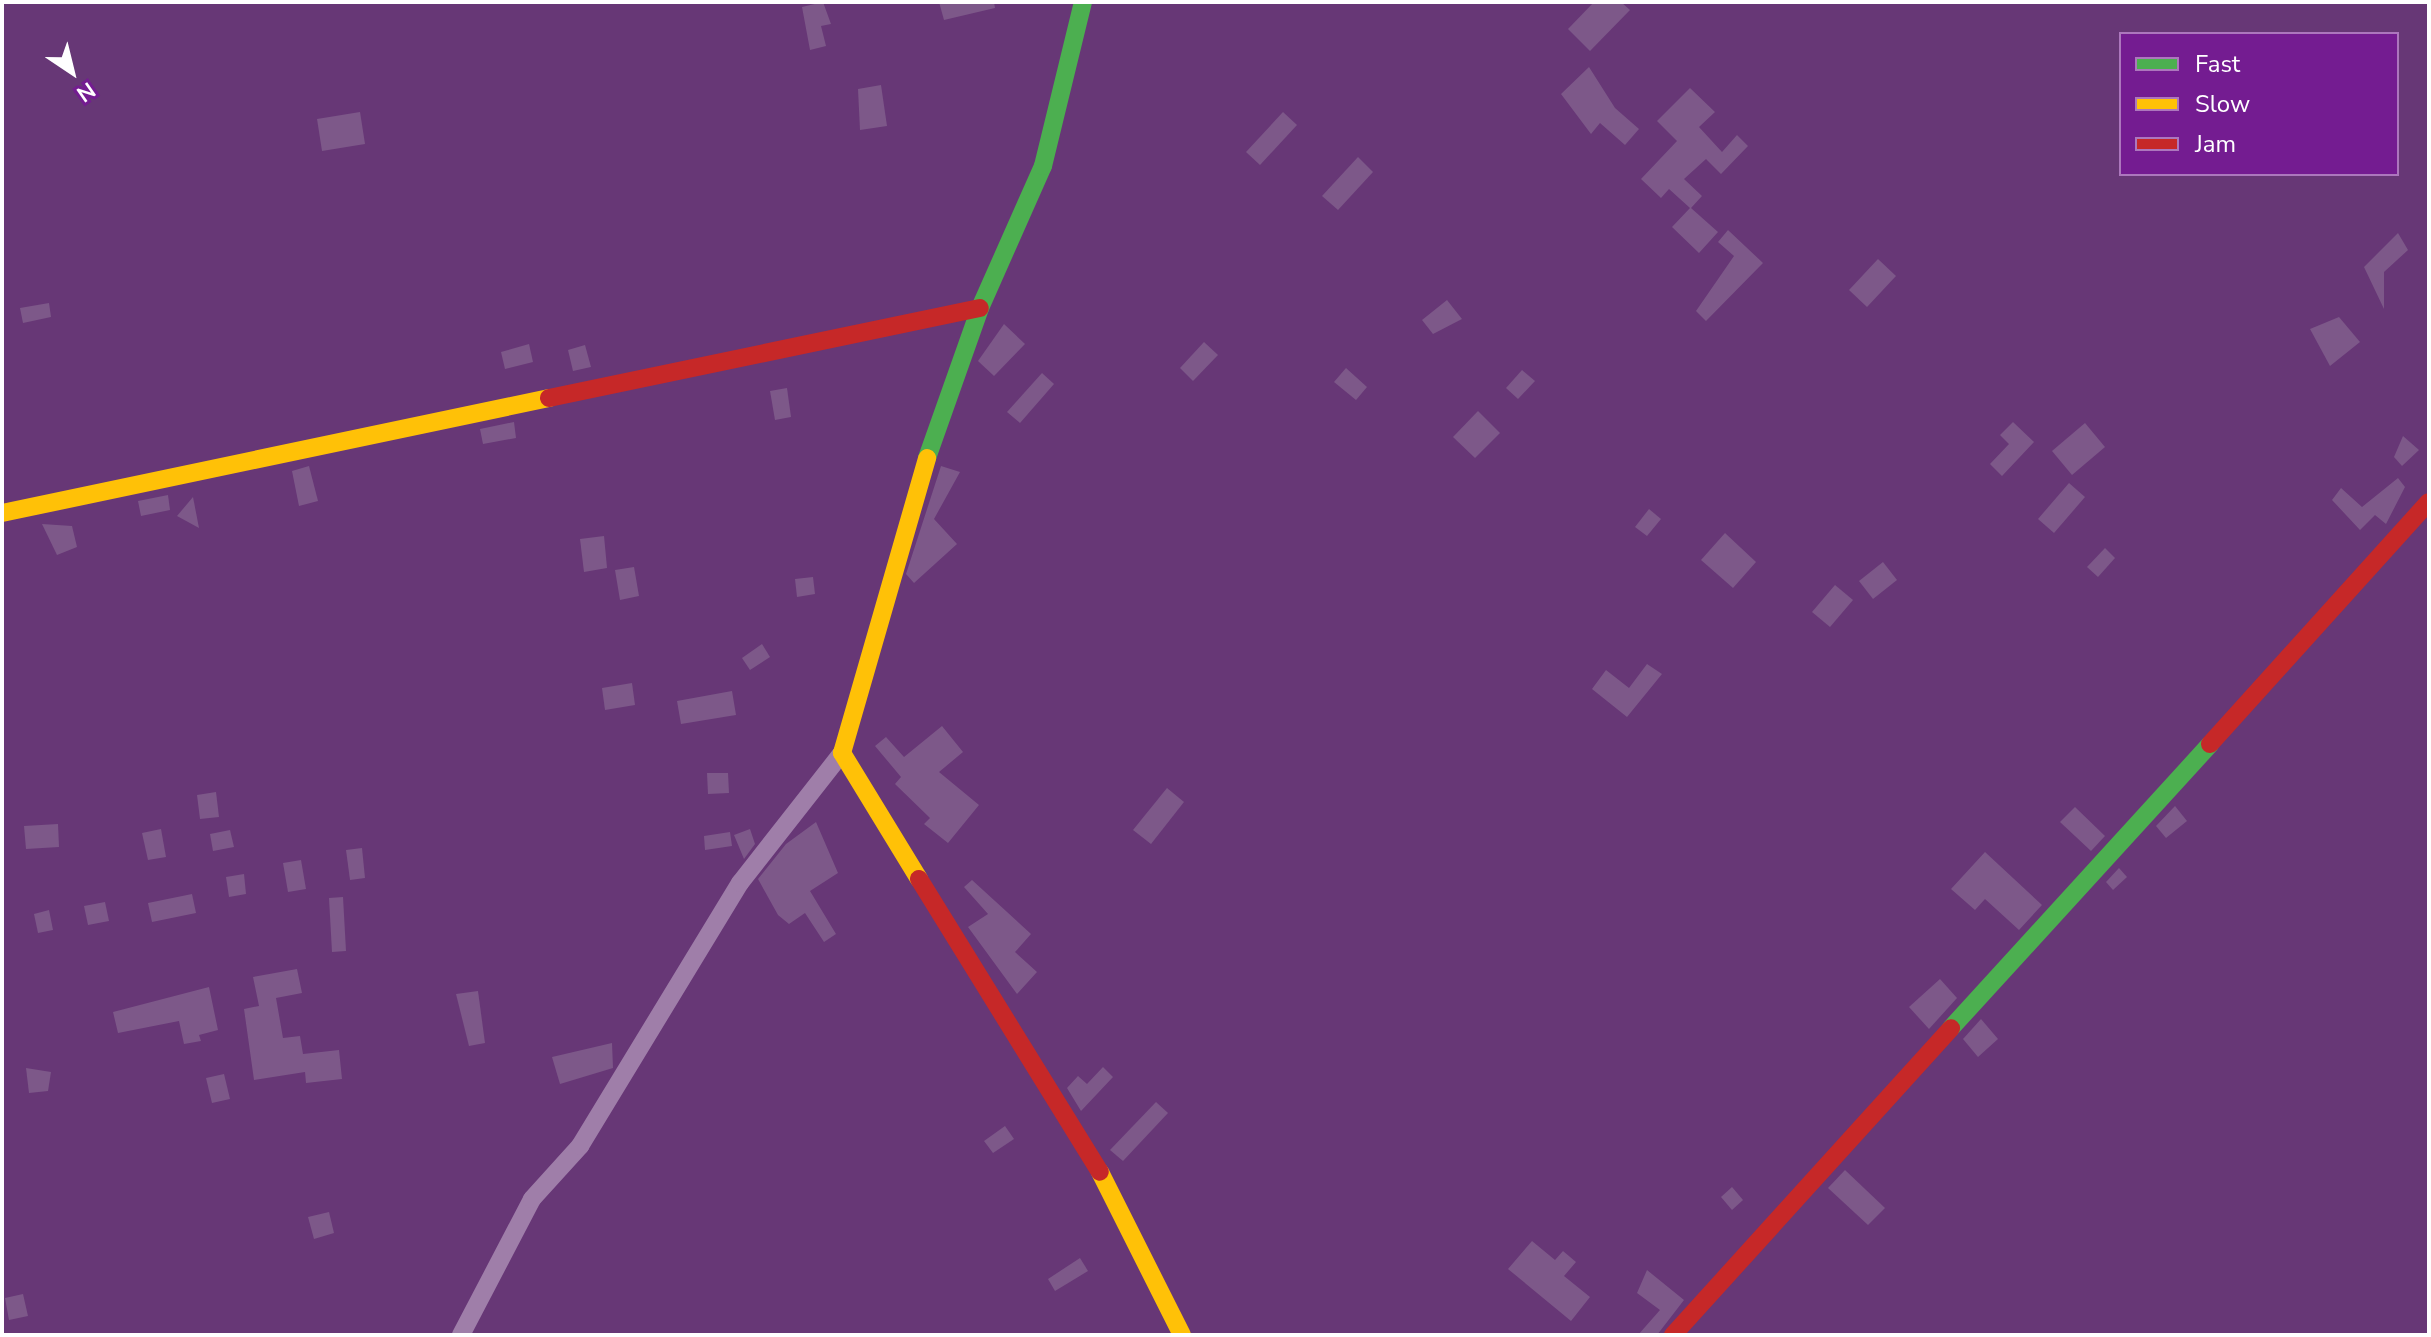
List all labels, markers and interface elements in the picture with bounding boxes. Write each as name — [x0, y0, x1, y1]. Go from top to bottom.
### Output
north arrow — [32, 32, 112, 112]
legend — [2119, 32, 2399, 176]
text: Fast — [2195, 48, 2240, 80]
text: N — [70, 75, 101, 109]
text: Slow — [2195, 88, 2250, 120]
text: Jam — [2195, 128, 2236, 160]

